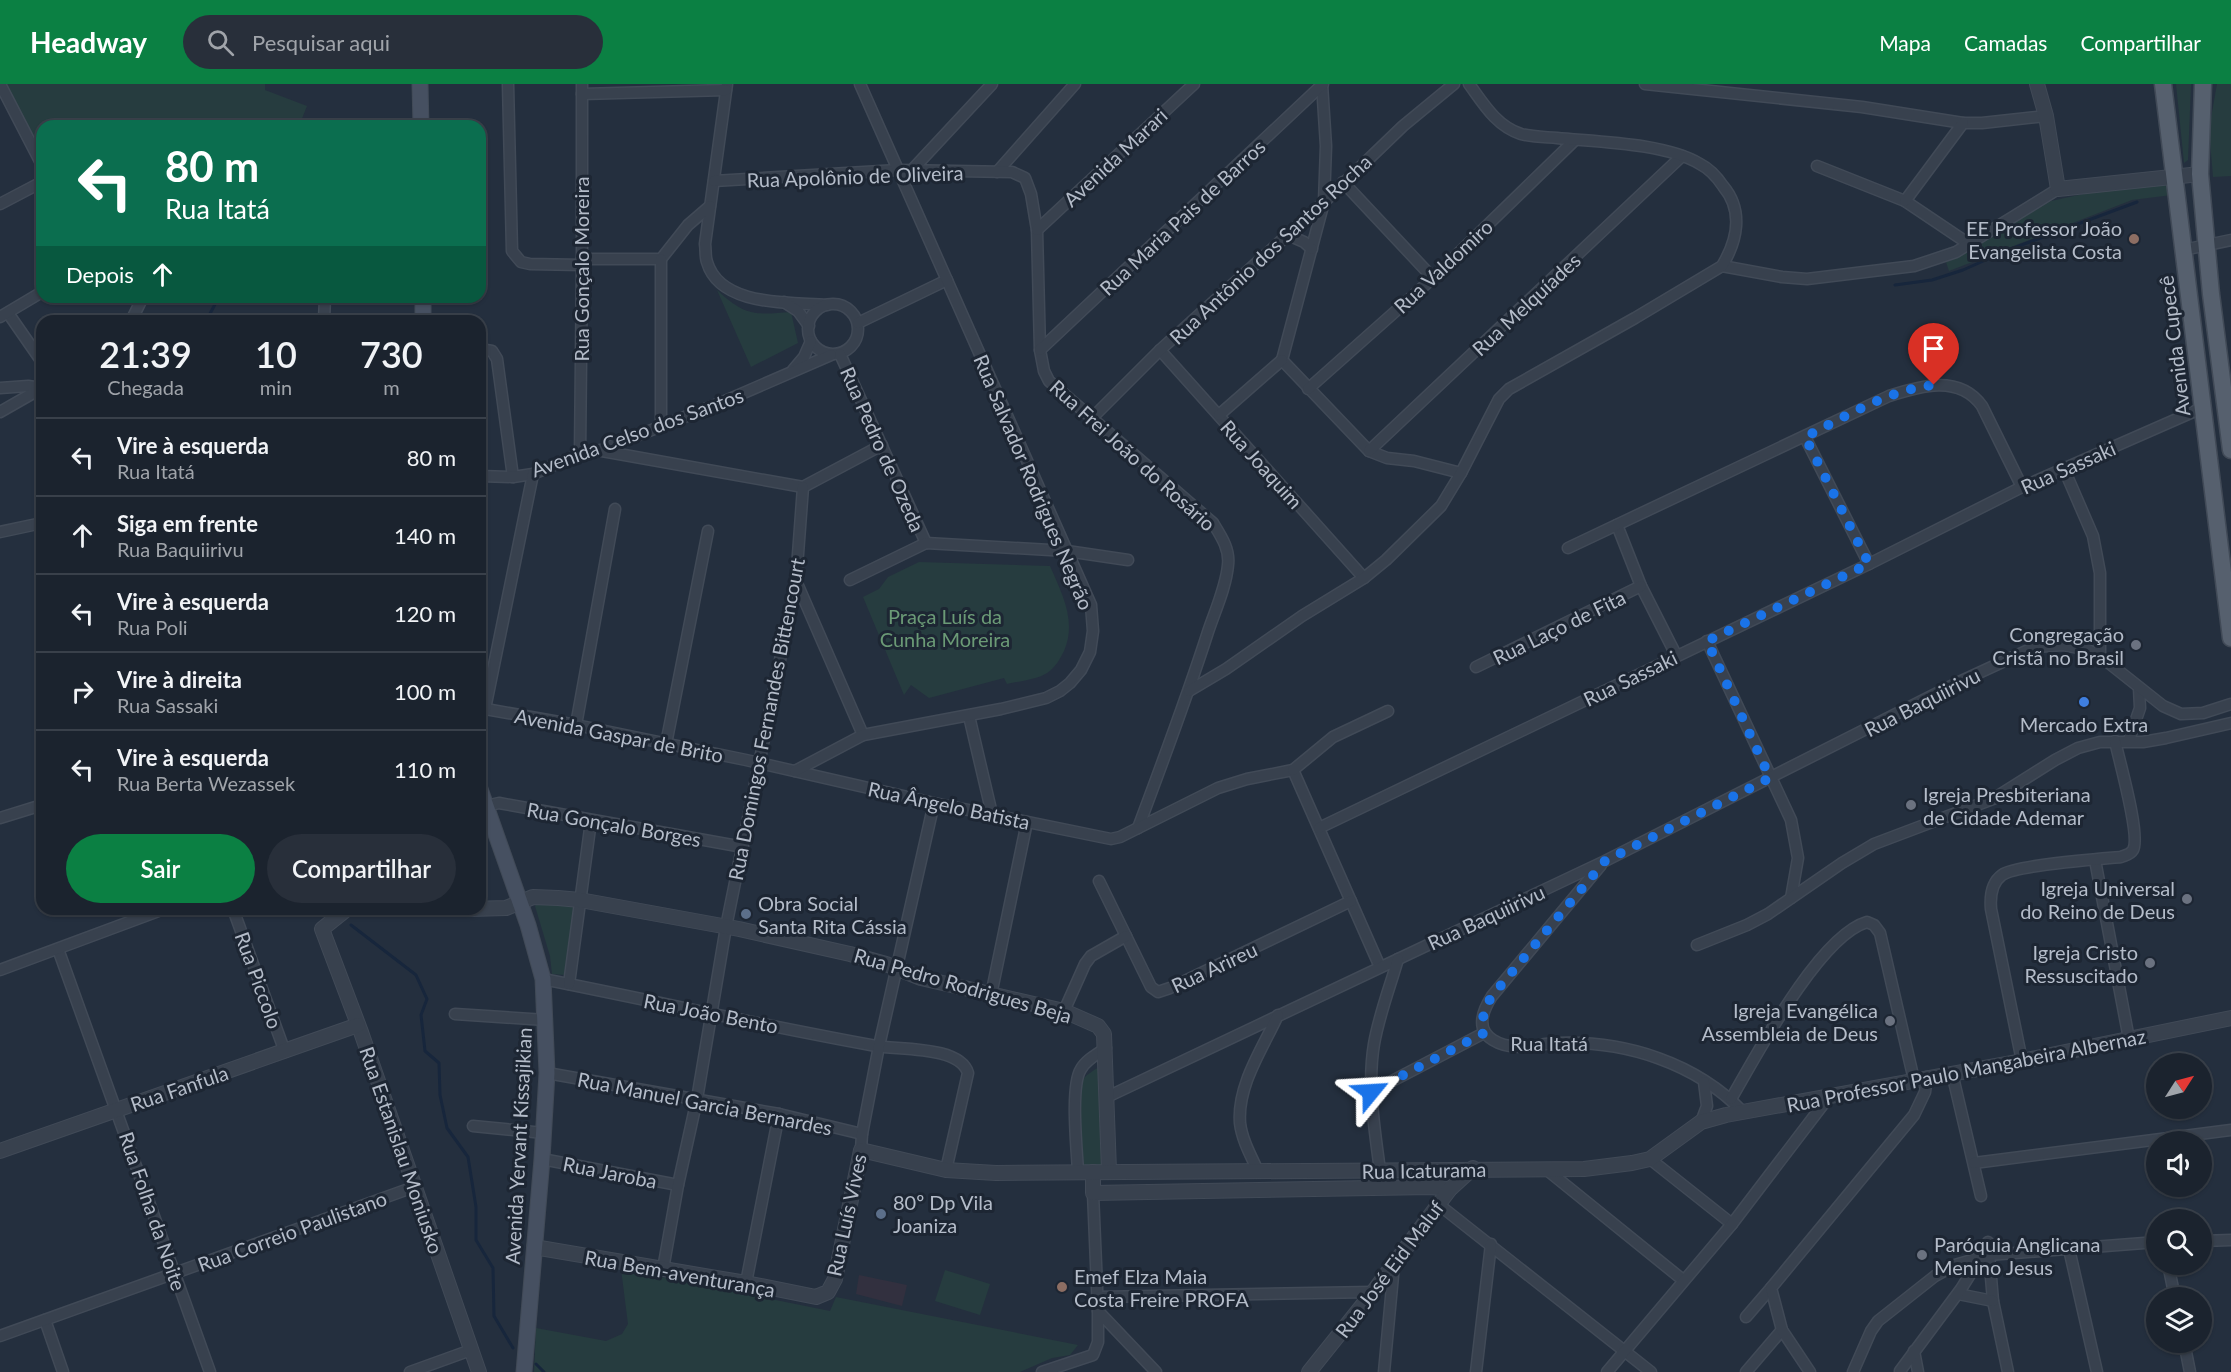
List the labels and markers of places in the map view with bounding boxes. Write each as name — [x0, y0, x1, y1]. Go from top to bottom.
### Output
place label: EE Professor João Evangelista Costa — [1966, 216, 2122, 263]
marker: EE Professor João Evangelista Costa — [2127, 232, 2141, 246]
pin — [1908, 323, 1959, 385]
place label: Congregação Cristã no Brasil — [1992, 622, 2124, 669]
marker: Congregação Cristã no Brasil — [2129, 638, 2143, 652]
marker: Mercado Extra — [2077, 695, 2091, 709]
place label: Mercado Extra — [2020, 712, 2148, 736]
place label: Igreja Presbiteriana de Cidade Ademar — [1923, 782, 2091, 829]
marker: Igreja Presbiteriana de Cidade Ademar — [1904, 798, 1918, 812]
place label: Igreja Universal do Reino de Deus — [2020, 876, 2175, 923]
place label: Obra Social Santa Rita Cássia — [758, 891, 907, 938]
marker: Igreja Universal do Reino de Deus — [2180, 892, 2194, 906]
marker: Obra Social Santa Rita Cássia — [739, 907, 753, 921]
place label: Igreja Cristo Ressuscitado — [2024, 940, 2138, 987]
marker: Igreja Cristo Ressuscitado — [2143, 956, 2157, 970]
place label: Igreja Evangélica Assembleia de Deus — [1701, 998, 1878, 1045]
marker: Igreja Evangélica Assembleia de Deus — [1883, 1014, 1897, 1028]
place label: 80º Dp Vila Joaniza — [893, 1190, 993, 1237]
marker: 80º Dp Vila Joaniza — [874, 1207, 888, 1221]
place label: Paróquia Anglicana Menino Jesus — [1934, 1232, 2101, 1279]
marker: Paróquia Anglicana Menino Jesus — [1915, 1248, 1929, 1262]
place label: Emef Elza Maia Costa Freire PROFA — [1074, 1264, 1249, 1311]
marker: Emef Elza Maia Costa Freire PROFA — [1055, 1280, 1069, 1294]

